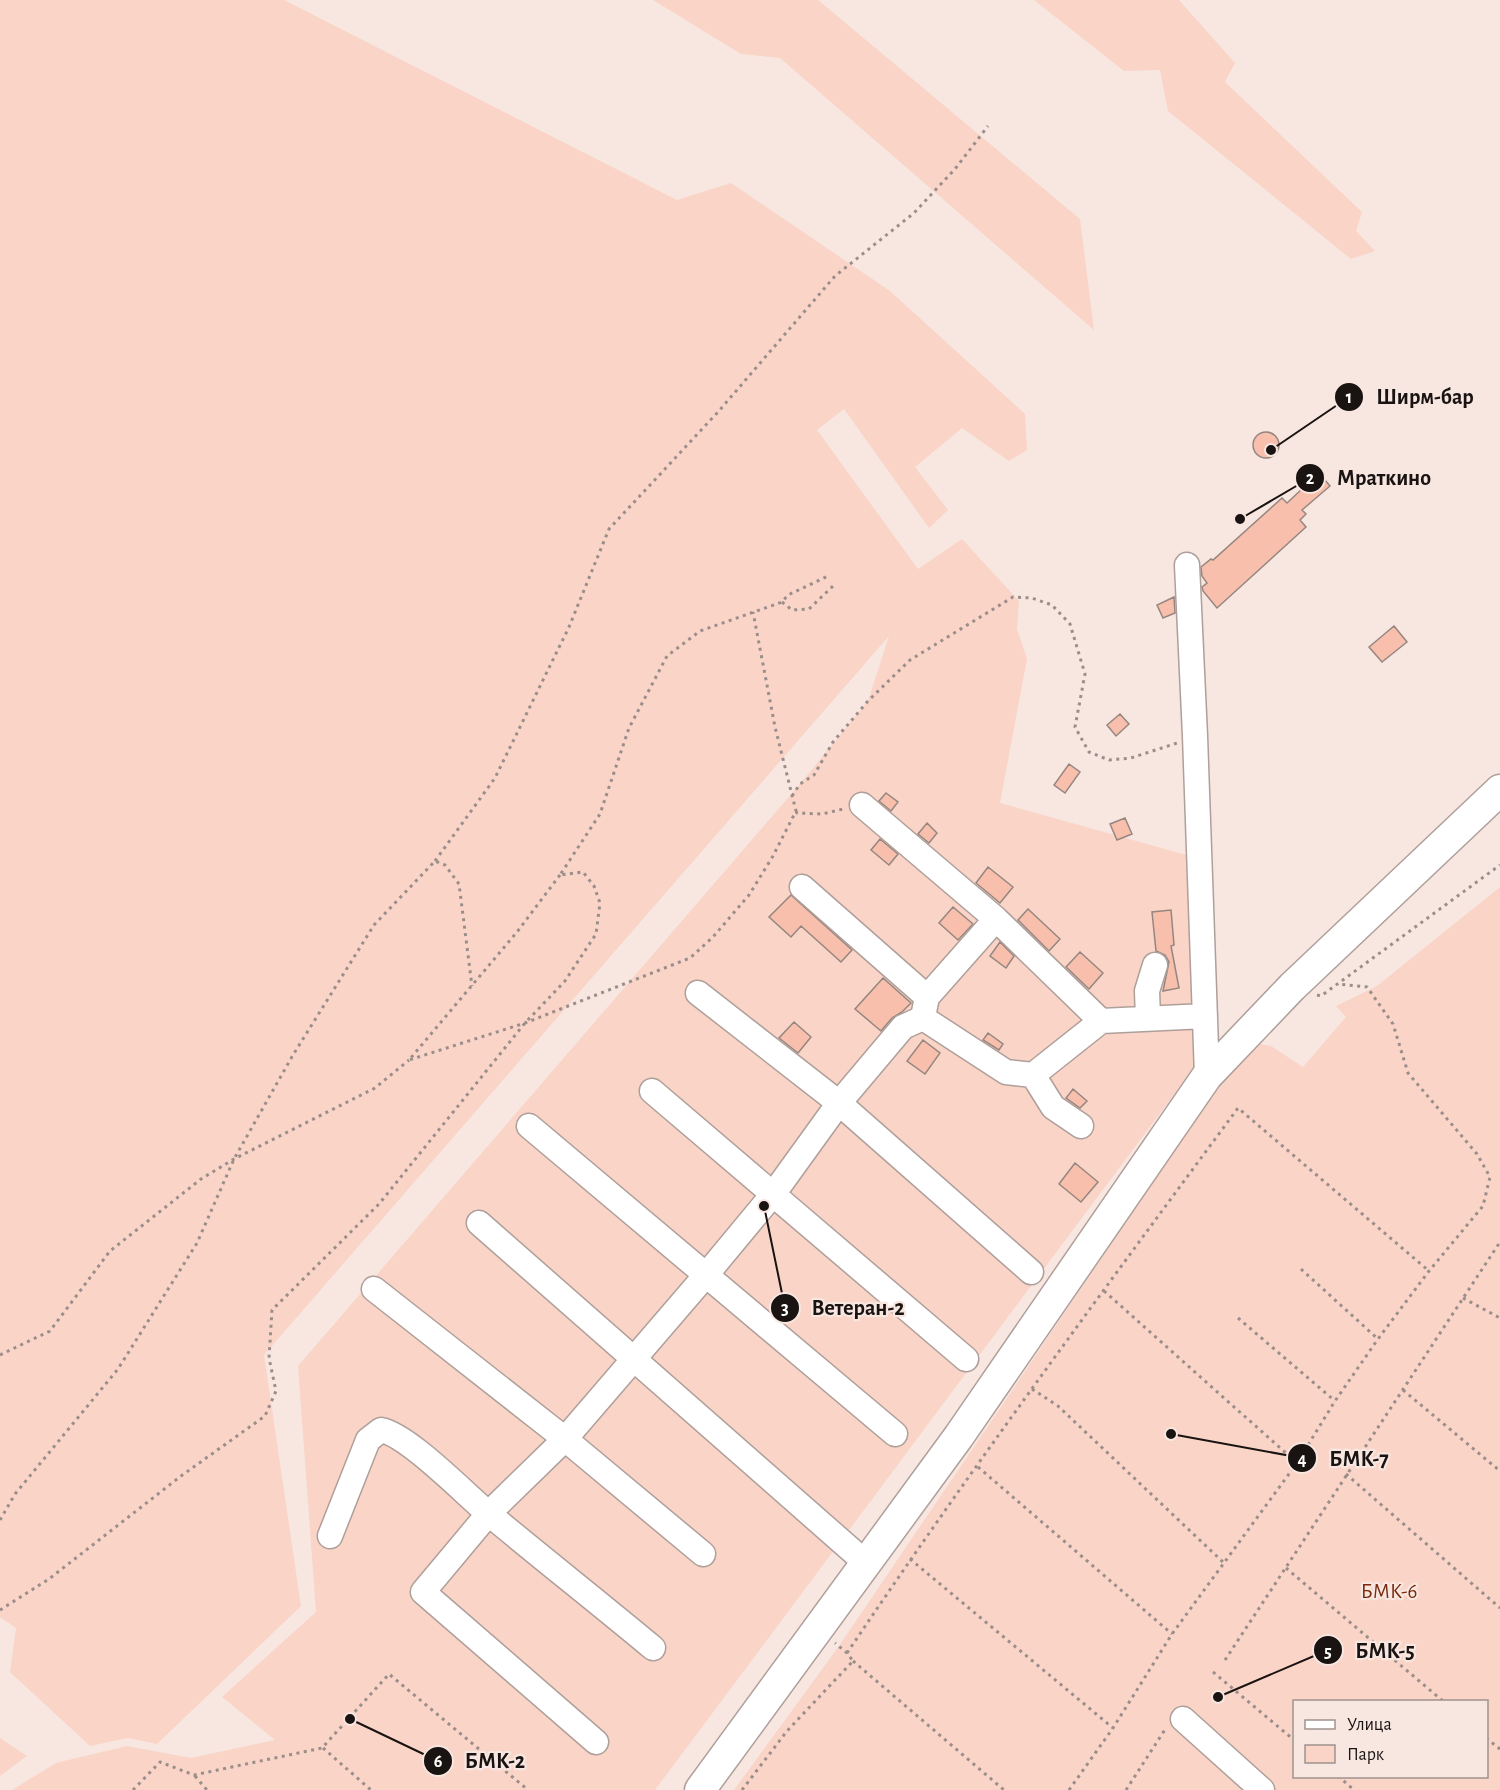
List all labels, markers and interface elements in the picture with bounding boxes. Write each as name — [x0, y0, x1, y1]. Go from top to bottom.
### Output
callout: Ширм-бар — [1334, 377, 1486, 417]
text: Ширм-бар — [1376, 386, 1474, 408]
text: 1 — [1346, 389, 1352, 407]
callout: Мраткино — [1295, 458, 1443, 498]
text: Мраткино — [1337, 467, 1431, 489]
text: 2 — [1306, 470, 1315, 488]
callout: Ветеран-2 — [770, 1288, 917, 1328]
text: Ветеран-2 — [811, 1297, 905, 1319]
text: 3 — [781, 1300, 789, 1318]
callout: БМК-7 — [1287, 1438, 1401, 1478]
text: БМК-7 — [1329, 1448, 1389, 1470]
text: 4 — [1297, 1451, 1307, 1469]
park label: БМК-6 — [1361, 1581, 1417, 1602]
callout: БМК-5 — [1313, 1630, 1426, 1670]
text: БМК-5 — [1355, 1640, 1415, 1662]
text: 5 — [1324, 1643, 1332, 1661]
legend — [1293, 1700, 1488, 1778]
text: Улица — [1347, 1716, 1392, 1734]
callout: БМК-2 — [423, 1741, 538, 1781]
text: Парк — [1347, 1746, 1385, 1764]
text: БМК-2 — [465, 1750, 525, 1772]
text: 6 — [434, 1753, 443, 1771]

